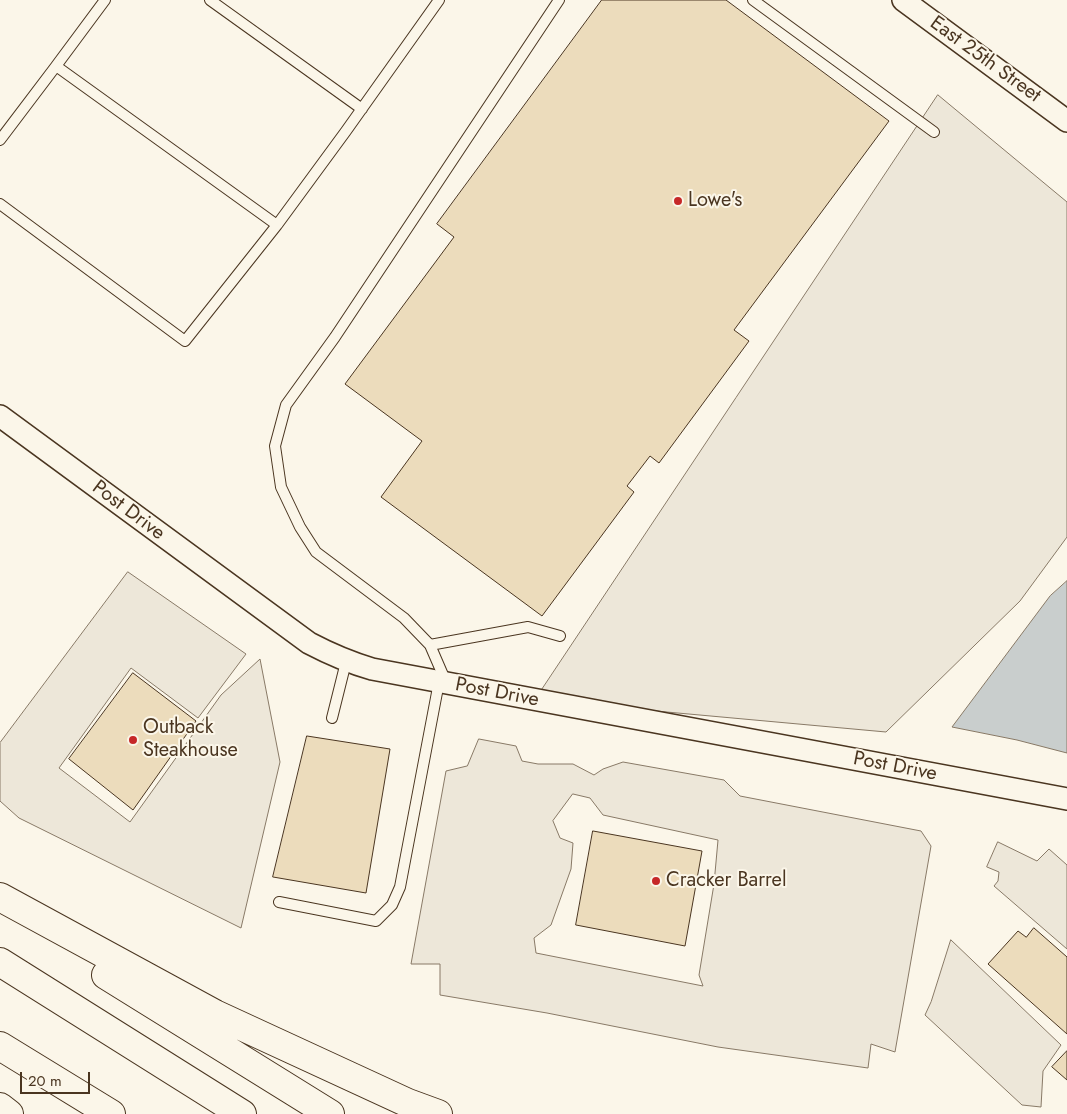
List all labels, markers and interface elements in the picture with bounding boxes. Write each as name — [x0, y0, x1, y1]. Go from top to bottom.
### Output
street label: East 25th Street — [925, 12, 1045, 108]
place label: Lowe's — [688, 189, 742, 213]
marker: Lowe's — [672, 195, 684, 207]
street label: Post Drive — [87, 476, 169, 546]
street label: Post Drive — [453, 673, 541, 713]
place label: Outback Steakhouse — [143, 716, 238, 763]
marker: Outback Steakhouse — [127, 734, 139, 746]
street label: Post Drive — [851, 747, 939, 787]
place label: Cracker Barrel — [666, 869, 786, 893]
marker: Cracker Barrel — [650, 875, 662, 887]
scale bar — [22, 1062, 92, 1094]
text: 20 m — [28, 1070, 62, 1092]

